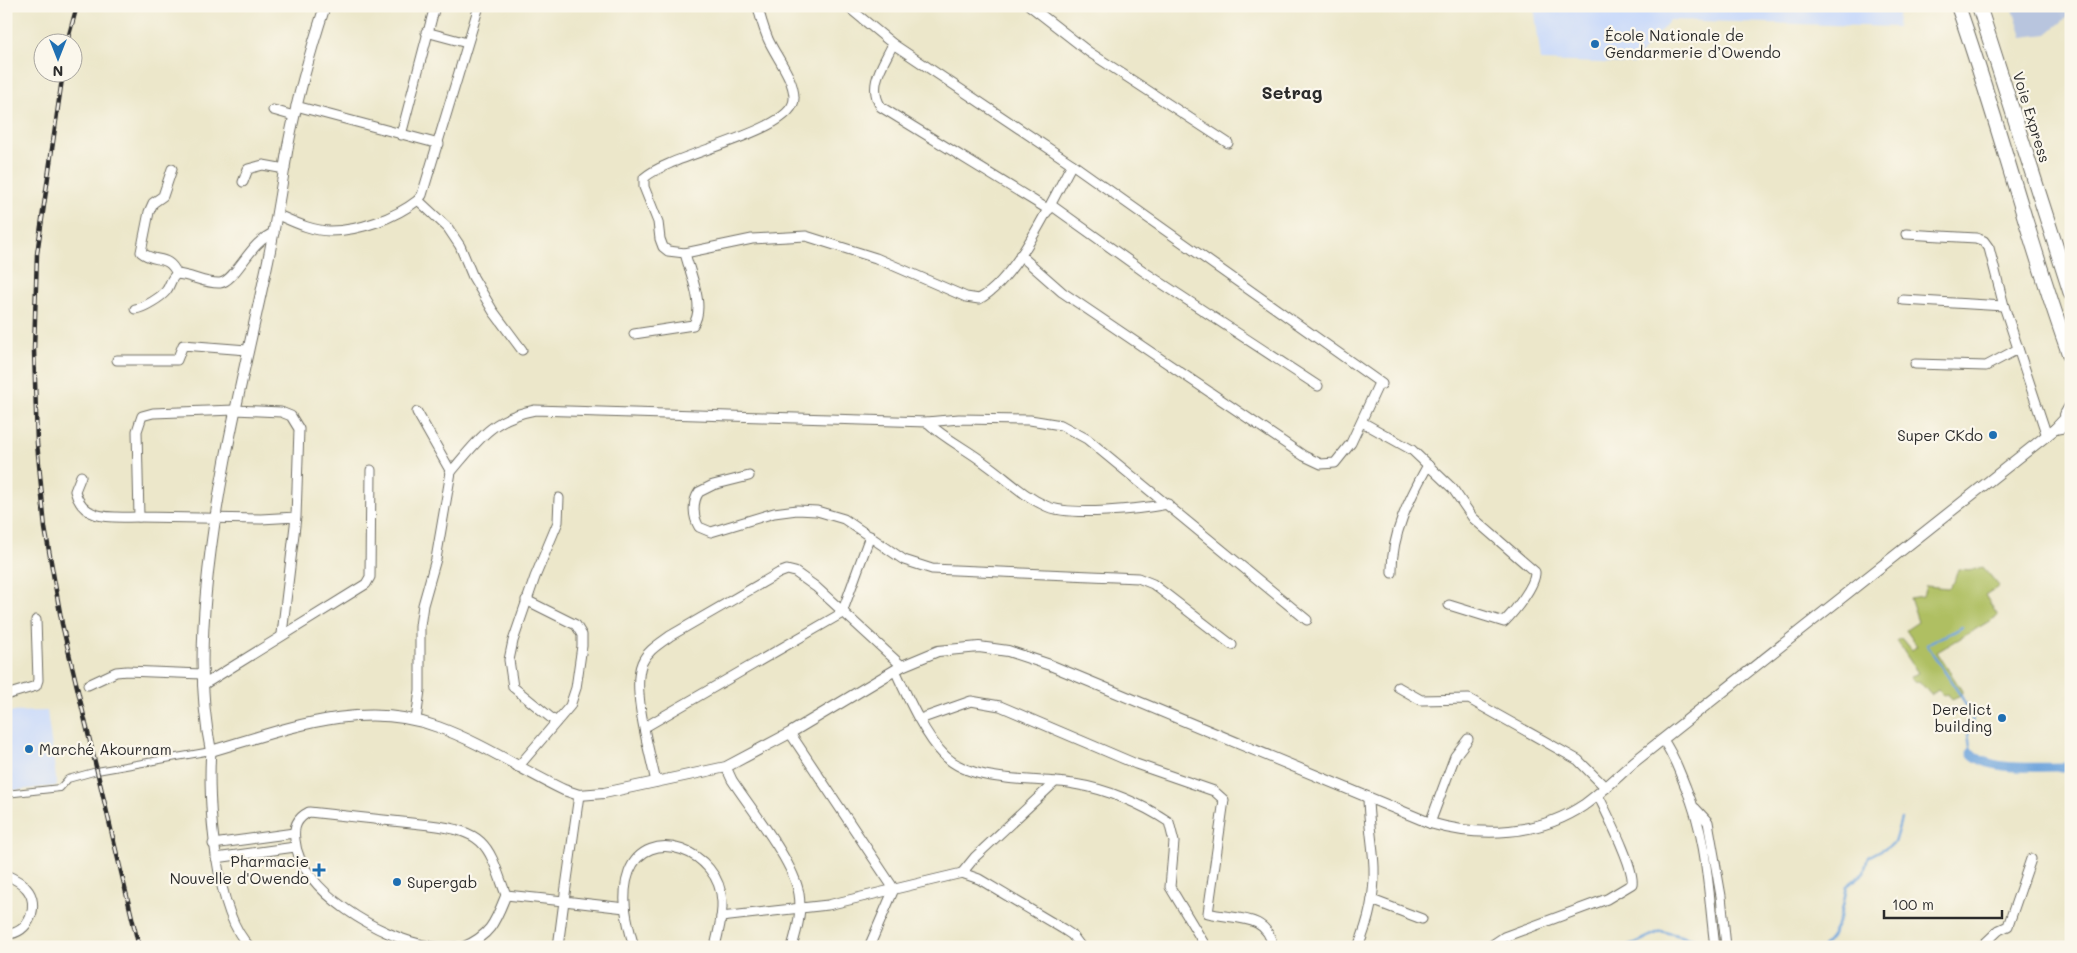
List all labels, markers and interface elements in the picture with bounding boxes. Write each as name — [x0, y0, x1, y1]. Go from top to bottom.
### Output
place label: École Nationale de Gendarmerie d’Owendo — [1605, 25, 1781, 62]
north arrow — [32, 32, 82, 82]
marker: École Nationale de Gendarmerie d’Owendo — [1589, 38, 1601, 50]
text: N — [53, 62, 63, 81]
street label: Voie Express — [2009, 69, 2055, 165]
district label: Setrag — [1261, 80, 1323, 104]
place label: Super CKdo — [1897, 425, 1983, 445]
marker: Super CKdo — [1987, 429, 1999, 441]
place label: Derelict building — [1932, 699, 1992, 736]
marker: Derelict building — [1996, 712, 2008, 724]
place label: Marché Akournam — [39, 739, 172, 759]
marker: Marché Akournam — [23, 743, 35, 755]
place label: Pharmacie Nouvelle d'Owendo — [170, 851, 309, 888]
marker: Pharmacie Nouvelle d'Owendo — [313, 864, 325, 876]
place label: Supergab — [407, 872, 477, 892]
marker: Supergab — [391, 876, 403, 888]
scale bar — [1884, 888, 2002, 920]
text: 100 m — [1892, 894, 1934, 914]

